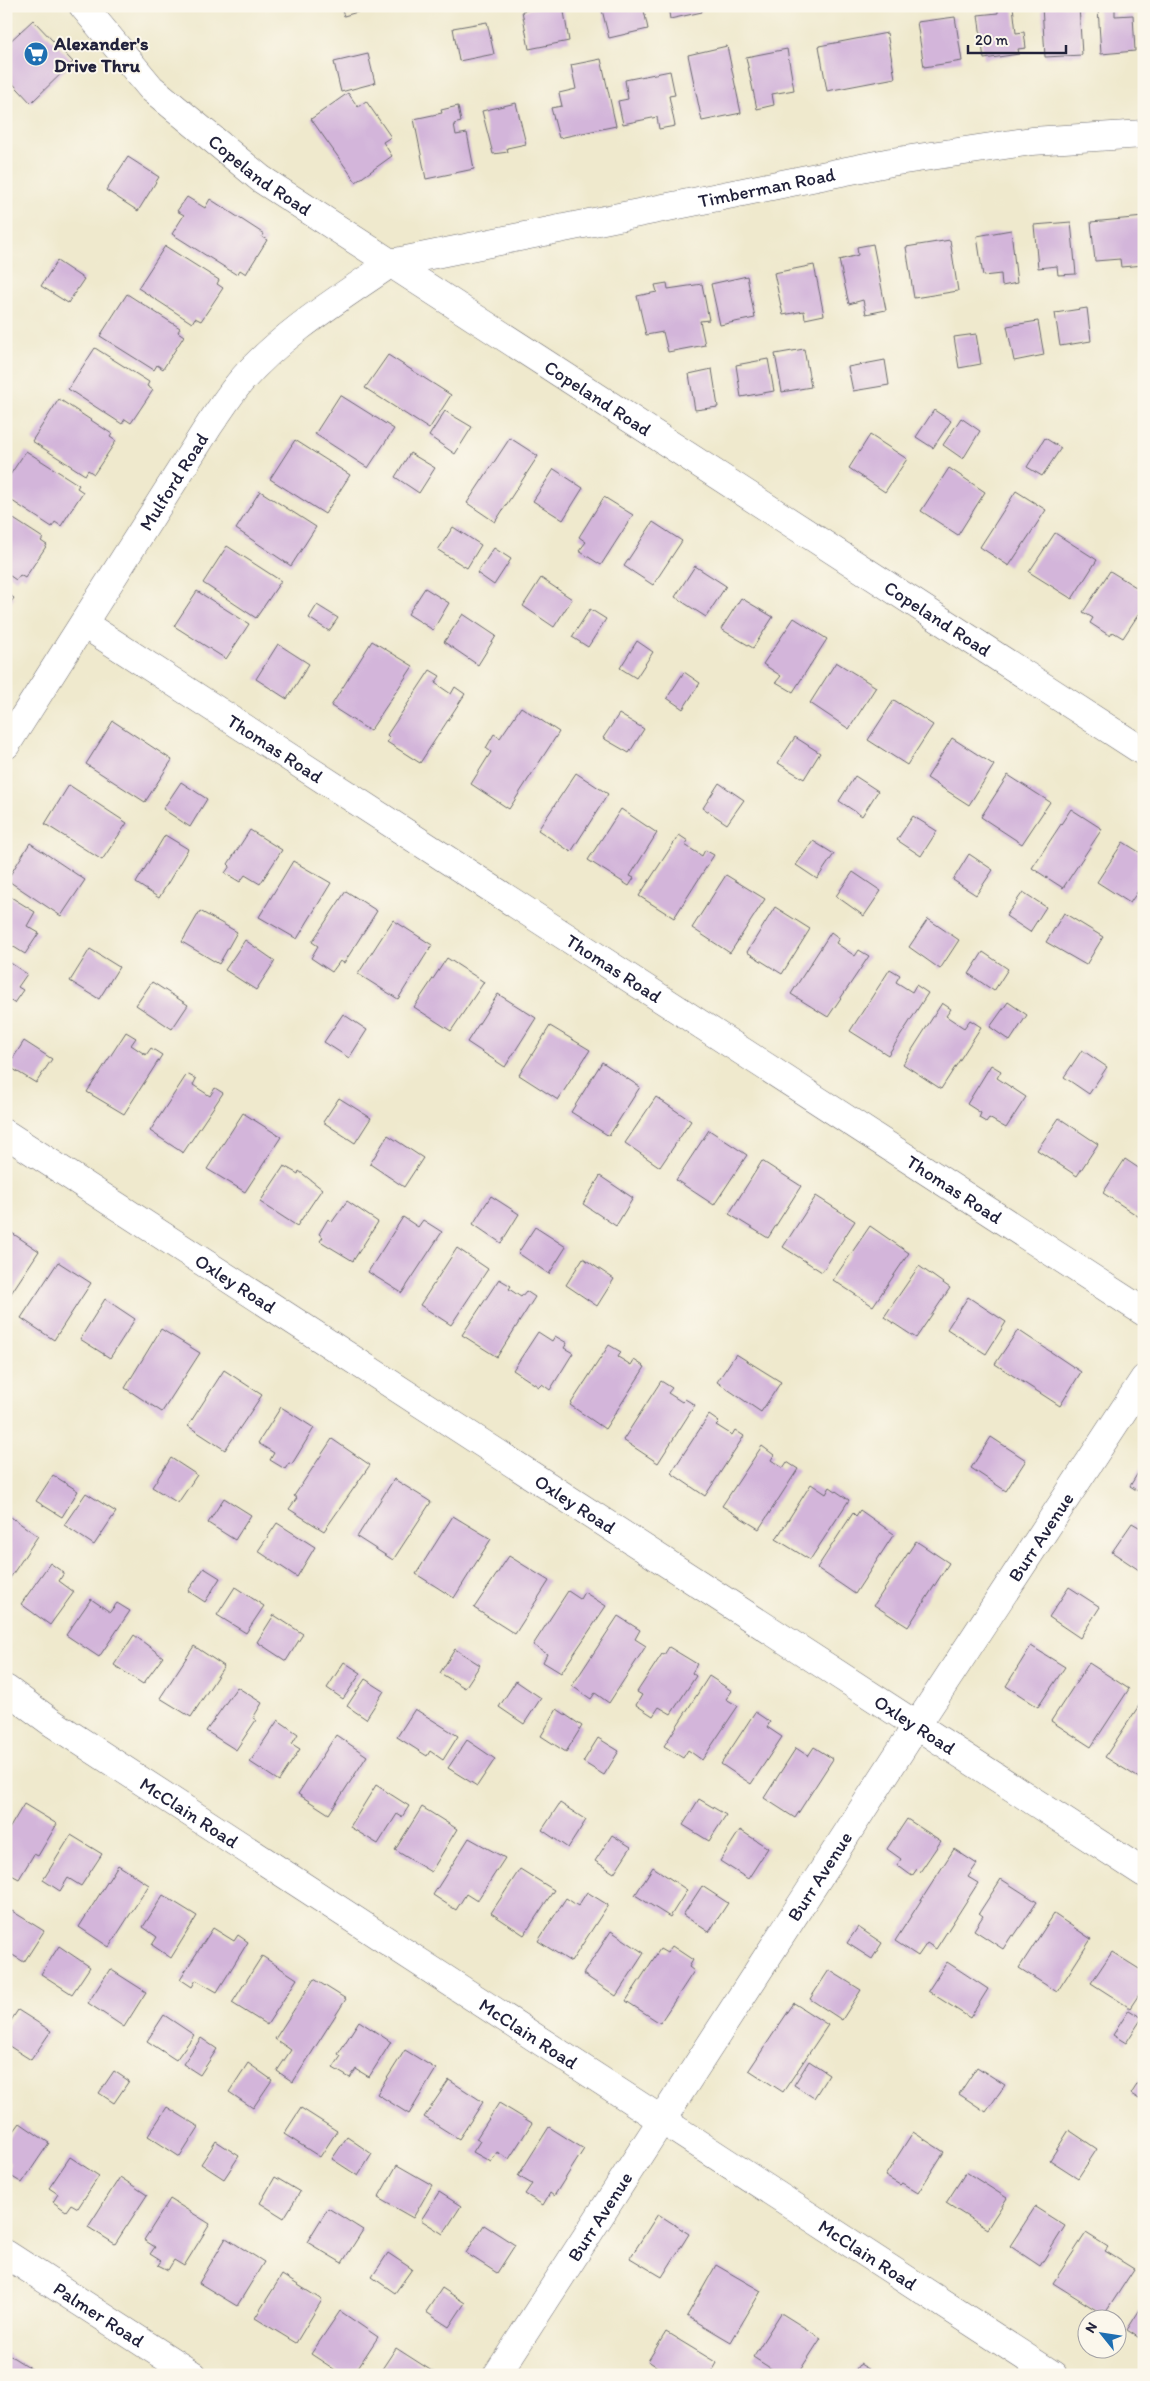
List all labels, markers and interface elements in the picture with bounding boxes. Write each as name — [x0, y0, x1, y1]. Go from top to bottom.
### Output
scale bar — [968, 22, 1065, 54]
text: 20 m — [975, 31, 1009, 49]
place label: Alexander's Drive Thru — [53, 32, 149, 77]
supermarket icon: Alexander's Drive Thru — [23, 41, 49, 67]
street label: Copeland Road — [204, 129, 316, 220]
street label: Timberman Road — [696, 162, 838, 212]
street label: Copeland Road — [540, 355, 656, 441]
street label: Mulford Road — [134, 429, 213, 535]
street label: Copeland Road — [880, 575, 995, 661]
street label: Thomas Road — [223, 709, 328, 788]
street label: Thomas Road — [562, 929, 667, 1008]
street label: Thomas Road — [902, 1150, 1007, 1229]
street label: Oxley Road — [191, 1248, 281, 1318]
street label: Oxley Road — [531, 1469, 621, 1539]
street label: Burr Avenue — [1003, 1488, 1078, 1586]
street label: Oxley Road — [870, 1690, 961, 1759]
street label: McClain Road — [136, 1772, 243, 1853]
street label: Burr Avenue — [782, 1827, 857, 1925]
street label: McClain Road — [475, 1993, 583, 2074]
street label: Burr Avenue — [562, 2167, 637, 2265]
street label: McClain Road — [814, 2214, 922, 2295]
street label: Palmer Road — [50, 2277, 149, 2352]
north arrow — [1078, 2308, 1128, 2358]
text: N — [1081, 2319, 1101, 2336]

